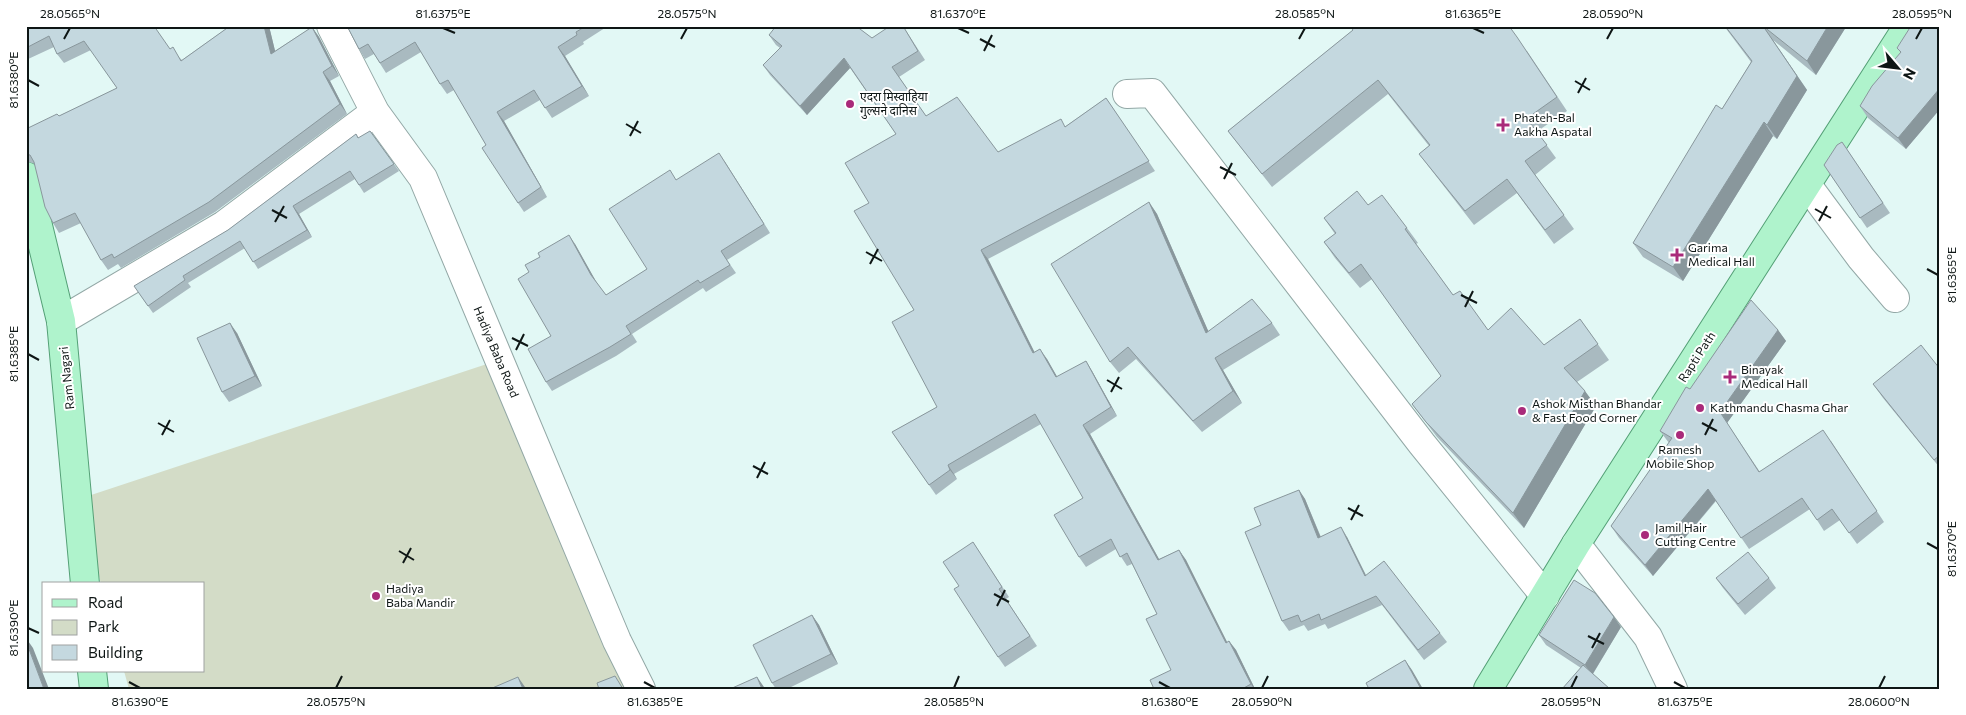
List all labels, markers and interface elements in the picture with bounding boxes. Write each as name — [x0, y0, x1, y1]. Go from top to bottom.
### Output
text: 28.0565°N — [40, 6, 100, 20]
text: 81.6375°E — [415, 6, 471, 20]
text: 28.0575°N — [658, 6, 716, 20]
text: 81.6370°E — [930, 6, 986, 20]
text: 28.0585°N — [1275, 6, 1335, 20]
text: 81.6365°E — [1445, 6, 1501, 20]
text: 28.0590°N — [1583, 6, 1643, 20]
text: 28.0595°N — [1892, 6, 1952, 20]
north arrow — [1874, 42, 1924, 92]
text: 81.6380°E — [6, 52, 20, 109]
text: N — [1900, 66, 1920, 83]
place label: एदरा मिस्वाहिया गुल्सने दानिस — [860, 89, 928, 119]
marker: एदरा मिस्वाहिया गुल्सने दानिस — [844, 98, 856, 110]
place label: Phateh-Bal Aakha Aspatal — [1514, 110, 1592, 138]
marker: Phateh-Bal Aakha Aspatal — [1496, 118, 1510, 132]
place label: Garima Medical Hall — [1688, 240, 1755, 268]
text: 81.6365°E — [1944, 247, 1958, 303]
marker: Garima Medical Hall — [1670, 248, 1684, 262]
street label: Hadiya Baba Road — [471, 304, 522, 399]
text: 81.6385°E — [6, 326, 20, 382]
street label: Rapti Path — [1675, 329, 1718, 384]
street label: Ram Nagari — [56, 346, 76, 410]
place label: Binayak Medical Hall — [1741, 362, 1808, 390]
marker: Binayak Medical Hall — [1723, 370, 1737, 384]
place label: Ashok Misthan Bhandar & Fast Food Corner — [1532, 396, 1662, 424]
place label: Kathmandu Chasma Ghar — [1710, 400, 1849, 414]
marker: Kathmandu Chasma Ghar — [1694, 402, 1706, 414]
marker: Ashok Misthan Bhandar & Fast Food Corner — [1516, 405, 1528, 417]
marker: Ramesh Mobile Shop — [1674, 429, 1686, 441]
place label: Ramesh Mobile Shop — [1646, 442, 1714, 470]
place label: Jamil Hair Cutting Centre — [1655, 520, 1736, 548]
text: 81.6370°E — [1944, 521, 1958, 577]
marker: Jamil Hair Cutting Centre — [1639, 529, 1651, 541]
place label: Hadiya Baba Mandir — [386, 581, 455, 609]
legend — [42, 582, 205, 672]
marker: Hadiya Baba Mandir — [370, 590, 382, 602]
text: Road — [88, 593, 123, 611]
text: 81.6390°E — [6, 600, 20, 657]
text: Park — [88, 617, 119, 635]
text: Building — [88, 643, 143, 661]
text: 81.6390°E — [112, 694, 169, 708]
text: 28.0575°N — [307, 694, 365, 708]
text: 81.6385°E — [627, 694, 683, 708]
text: 28.0585°N — [924, 694, 984, 708]
text: 81.6380°E — [1142, 694, 1199, 708]
text: 28.0590°N — [1232, 694, 1292, 708]
text: 28.0595°N — [1541, 694, 1601, 708]
text: 81.6375°E — [1657, 694, 1713, 708]
text: 28.0600°N — [1848, 694, 1910, 708]

